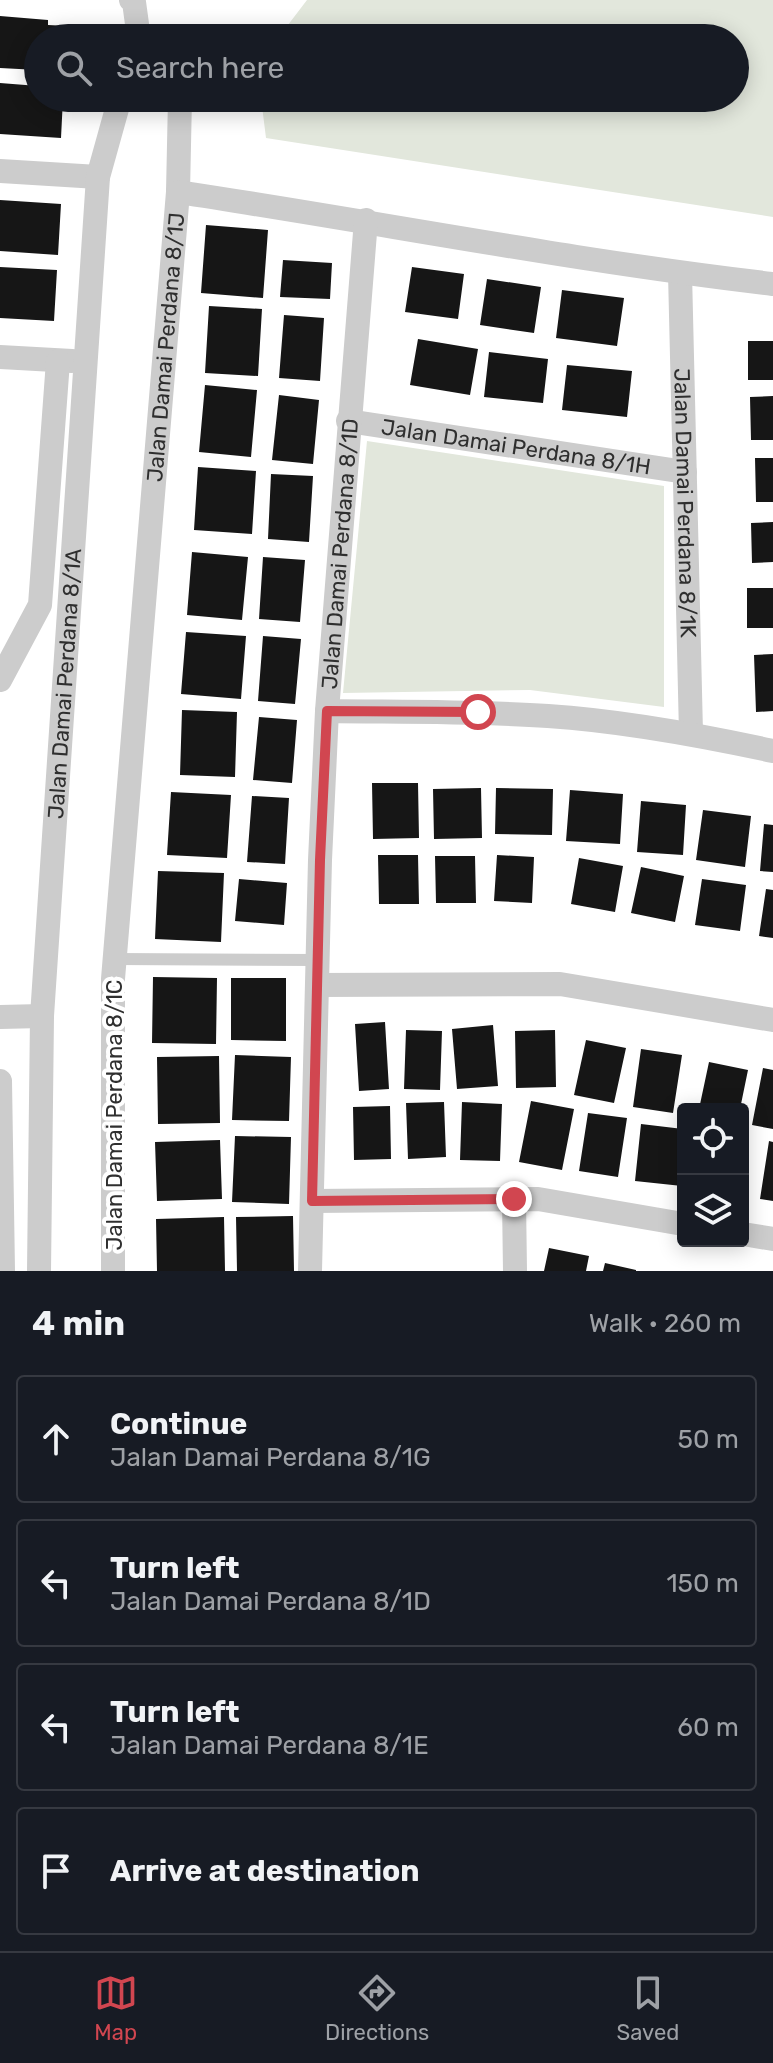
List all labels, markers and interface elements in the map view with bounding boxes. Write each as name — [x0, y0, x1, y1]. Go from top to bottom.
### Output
search box — [24, 24, 749, 112]
icon: search — [52, 46, 96, 90]
text: Search here — [116, 50, 284, 86]
street label: Jalan Damai Perdana 8/1J — [141, 211, 190, 483]
street label: Jalan Damai Perdana 8/1K — [669, 368, 702, 638]
street label: Jalan Damai Perdana 8/1H — [380, 413, 653, 480]
street label: Jalan Damai Perdana 8/1D — [315, 417, 364, 690]
street label: Jalan Damai Perdana 8/1A — [42, 547, 87, 820]
route start — [460, 694, 496, 730]
street label: Jalan Damai Perdana 8/1C — [101, 980, 128, 1250]
map controls — [677, 1103, 749, 1247]
button: locate — [677, 1103, 749, 1175]
button: layers — [677, 1175, 749, 1247]
route end — [496, 1181, 532, 1217]
text: 4 min — [32, 1303, 125, 1344]
text: Walk · 260 m — [589, 1308, 741, 1339]
text: Continue — [110, 1406, 247, 1442]
icon: ahead — [34, 1417, 78, 1461]
text: 50 m — [678, 1424, 739, 1455]
text: Jalan Damai Perdana 8/1G — [110, 1442, 431, 1473]
text: Turn left — [110, 1550, 240, 1586]
icon: left — [34, 1561, 78, 1605]
text: 150 m — [666, 1568, 739, 1599]
text: Jalan Damai Perdana 8/1D — [110, 1586, 431, 1617]
text: Turn left — [110, 1694, 240, 1730]
icon: left — [34, 1705, 78, 1749]
text: 60 m — [677, 1712, 739, 1743]
text: Jalan Damai Perdana 8/1E — [110, 1730, 429, 1761]
icon: arrive — [34, 1849, 78, 1893]
text: Arrive at destination — [110, 1853, 420, 1889]
tab: Map — [94, 1971, 138, 2046]
tab: Directions — [325, 1971, 429, 2046]
tab: Saved — [617, 1971, 679, 2046]

